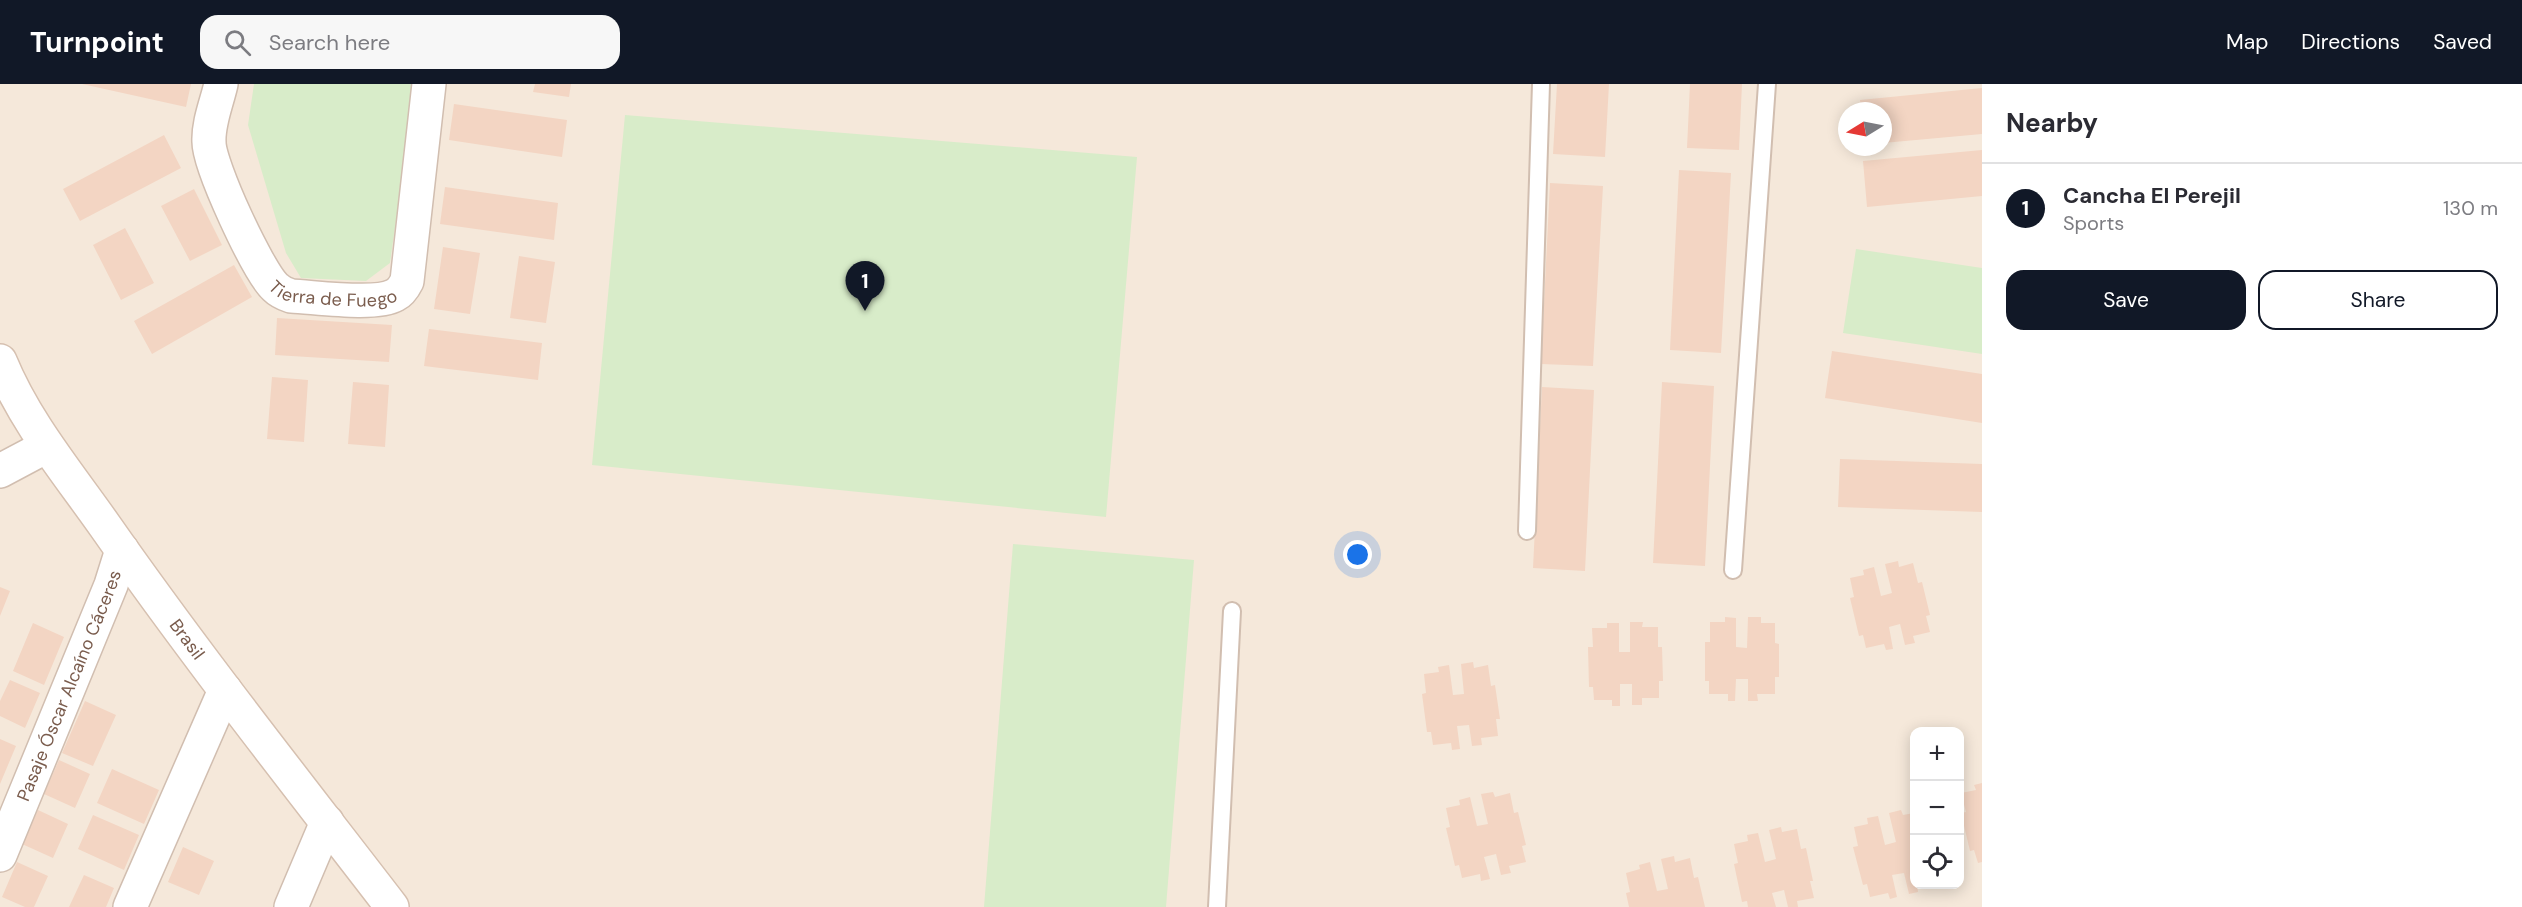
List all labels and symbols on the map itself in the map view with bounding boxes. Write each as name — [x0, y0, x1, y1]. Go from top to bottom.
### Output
north arrow — [1838, 102, 1892, 156]
pin: 1 — [846, 262, 884, 311]
street label: Tierra de Fuego — [263, 275, 401, 312]
your location — [1343, 540, 1372, 569]
street label: Pasaje Óscar Alcaíno Cáceres — [11, 567, 127, 805]
street label: Brasil — [164, 614, 210, 664]

